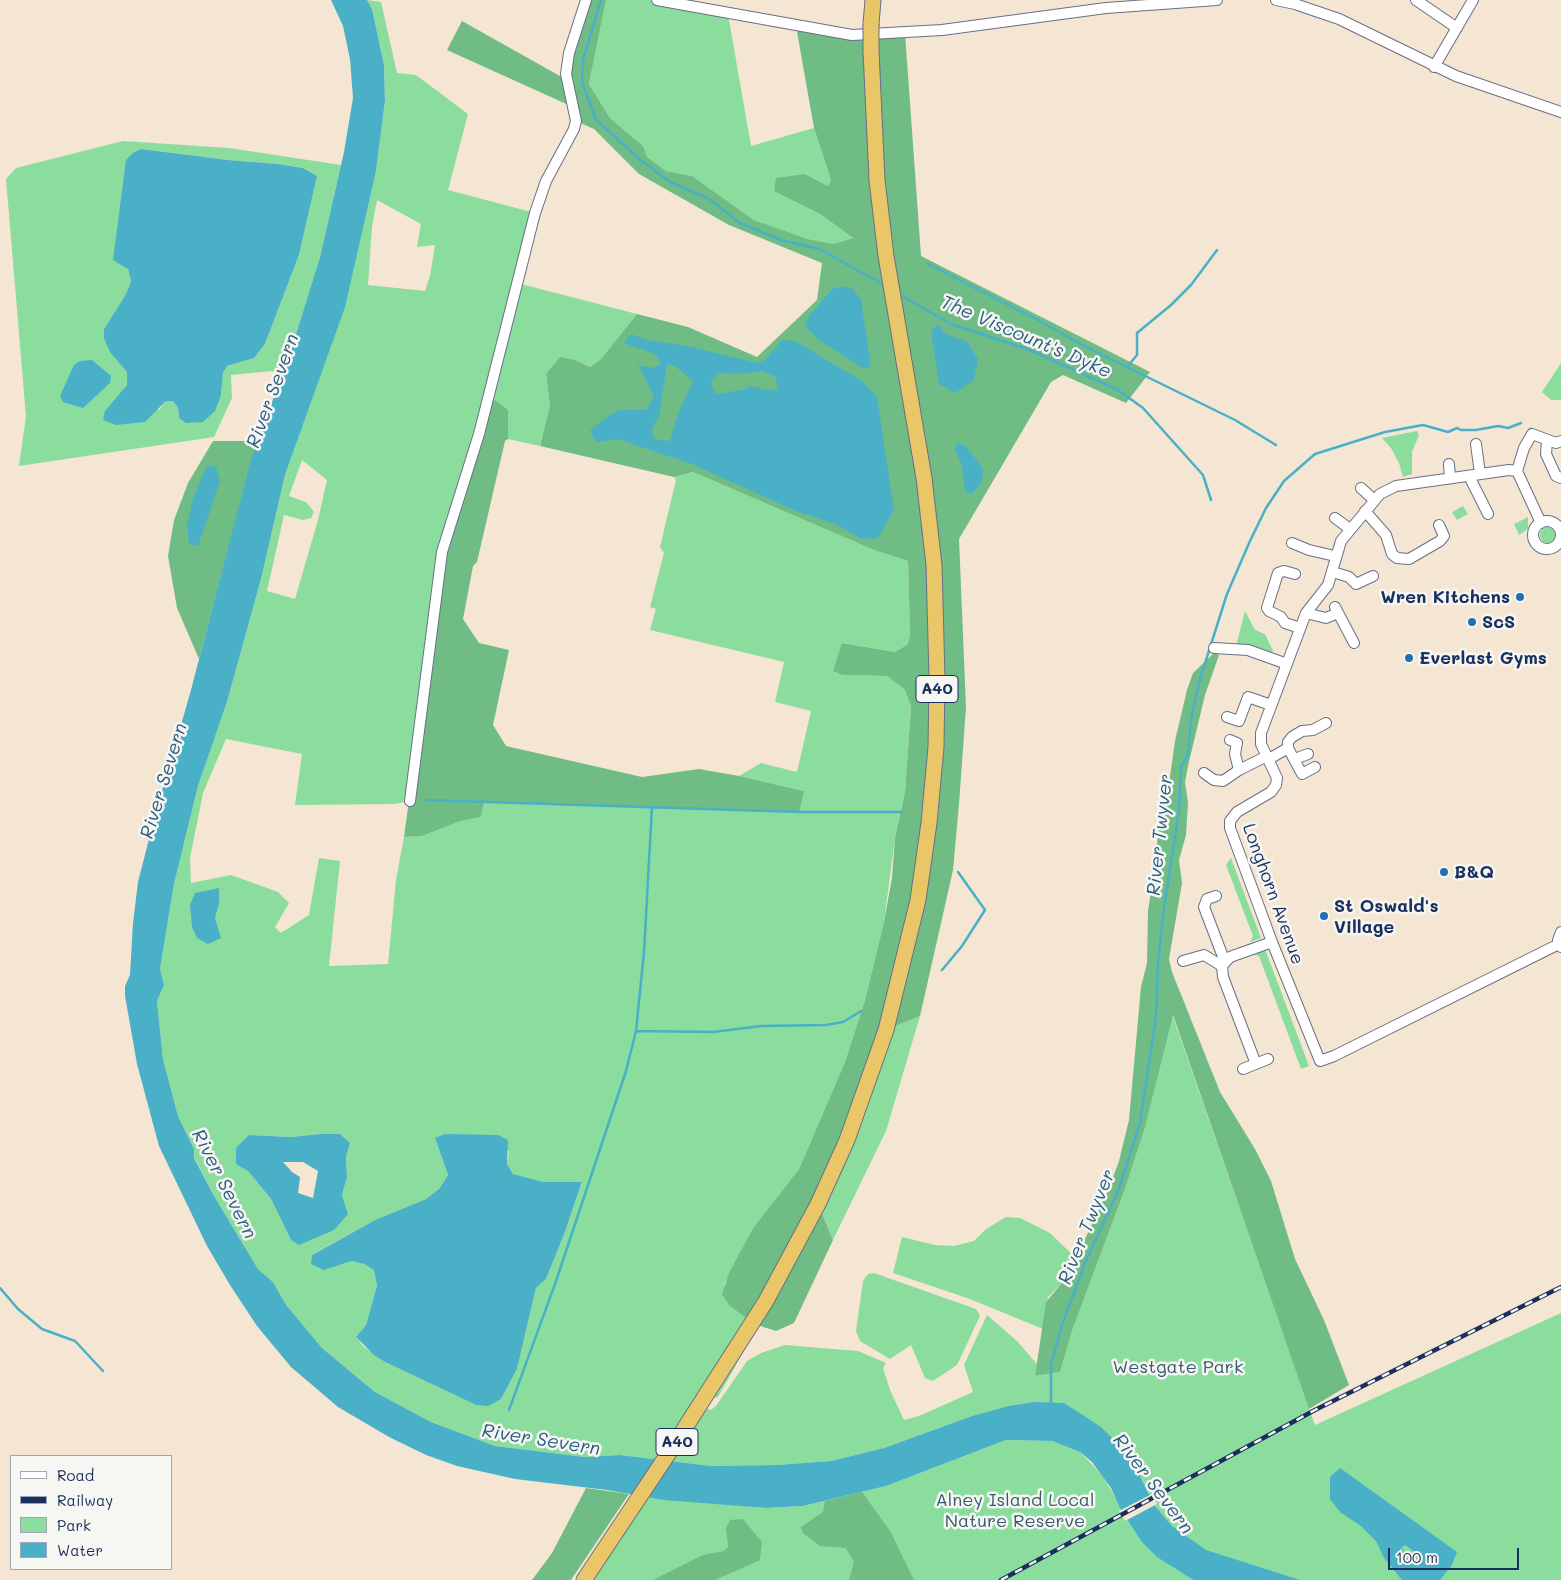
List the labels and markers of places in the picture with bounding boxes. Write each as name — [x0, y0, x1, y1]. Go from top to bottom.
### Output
place label: Wren Kitchens — [1380, 586, 1510, 608]
marker: Wren Kitchens — [1514, 591, 1526, 603]
place label: ScS — [1482, 611, 1515, 633]
marker: ScS — [1466, 616, 1478, 628]
place label: Everlast Gyms — [1419, 647, 1547, 669]
marker: Everlast Gyms — [1403, 652, 1415, 664]
place label: B&Q — [1454, 861, 1494, 883]
marker: B&Q — [1438, 866, 1450, 878]
place label: St Oswald's Village — [1334, 895, 1438, 938]
marker: St Oswald's Village — [1318, 910, 1330, 922]

